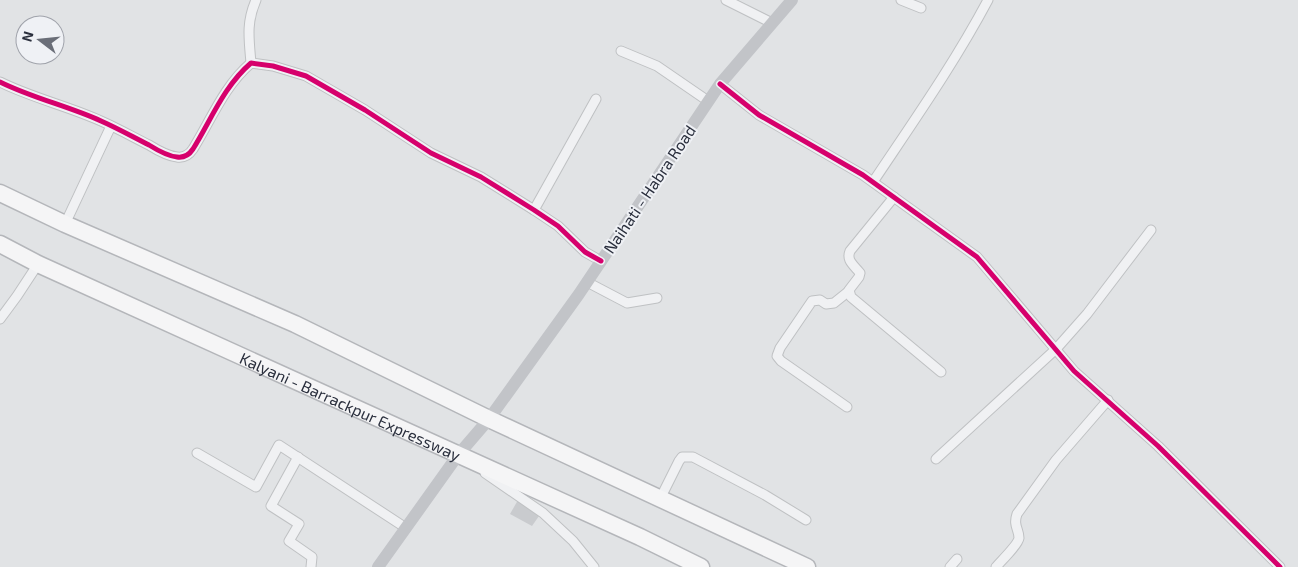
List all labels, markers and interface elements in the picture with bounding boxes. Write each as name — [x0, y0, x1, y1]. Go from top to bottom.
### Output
north arrow — [15, 15, 65, 65]
text: N — [17, 29, 37, 43]
street label: Naihati - Habra Road — [599, 121, 699, 257]
street label: Kalyani - Barrackpur Expressway — [237, 347, 464, 464]

